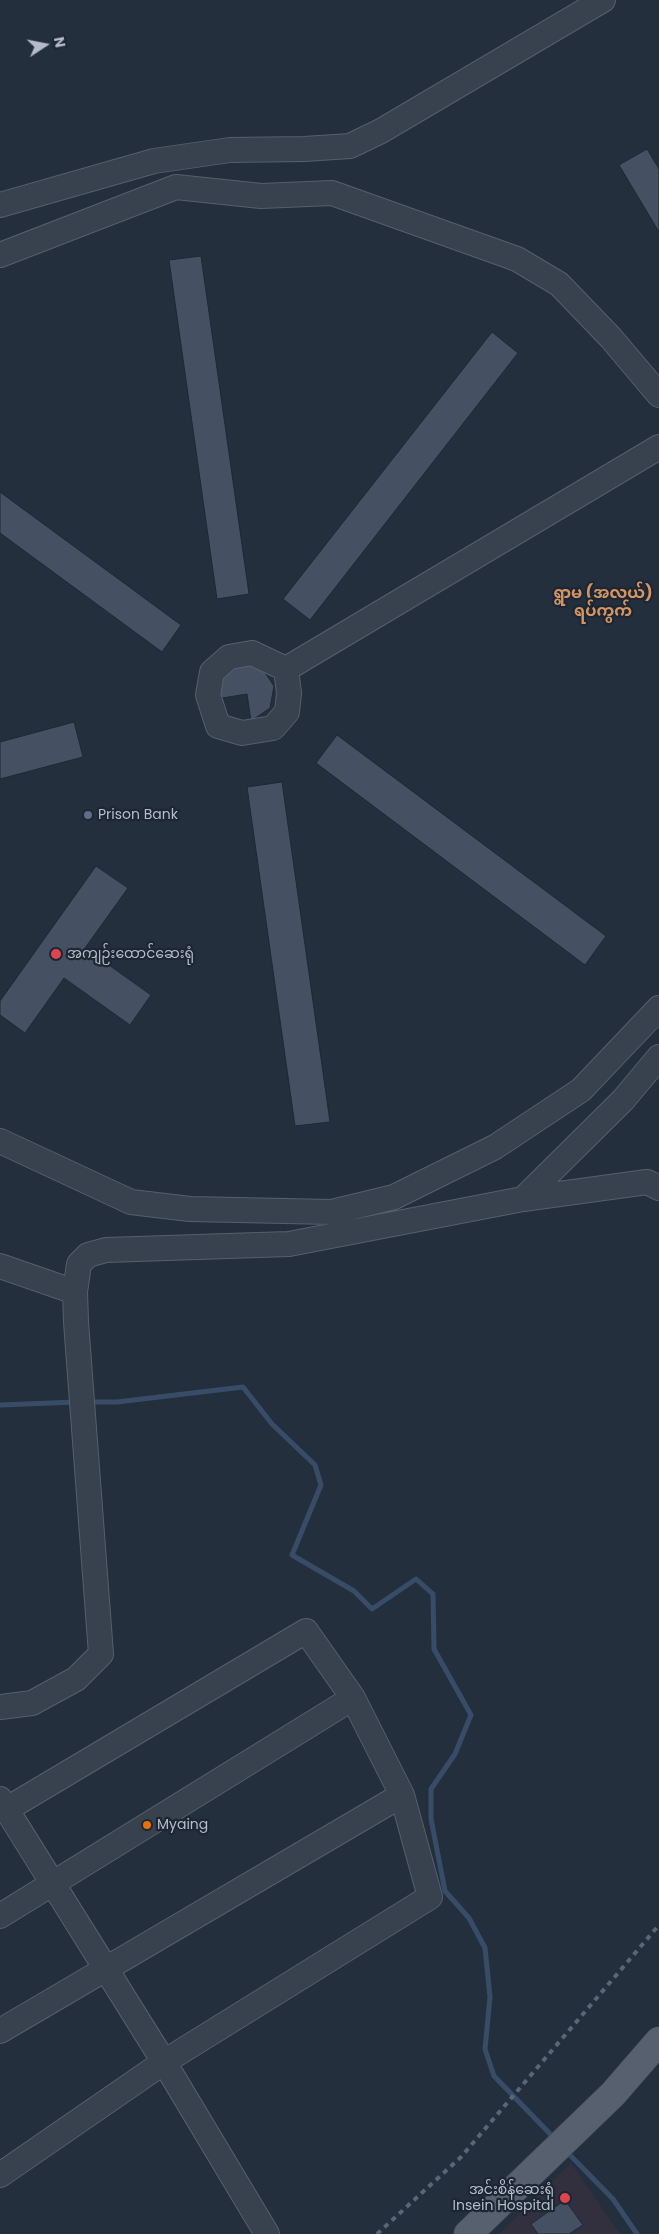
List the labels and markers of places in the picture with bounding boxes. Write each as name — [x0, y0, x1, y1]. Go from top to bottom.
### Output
place label: Prison Bank — [98, 807, 178, 823]
marker: Prison Bank — [82, 809, 94, 821]
place label: အကျဉ်းထောင်ဆေးရုံ — [67, 946, 194, 962]
marker: အကျဉ်းထောင်ဆေးရုံ — [49, 947, 63, 961]
place label: Myaing — [157, 1817, 208, 1833]
marker: Myaing — [141, 1819, 153, 1831]
place label: အင်းစိန်ဆေးရုံ Insein Hospital — [453, 2182, 554, 2214]
marker: အင်းစိန်ဆေးရုံ Insein Hospital — [558, 2191, 572, 2205]

